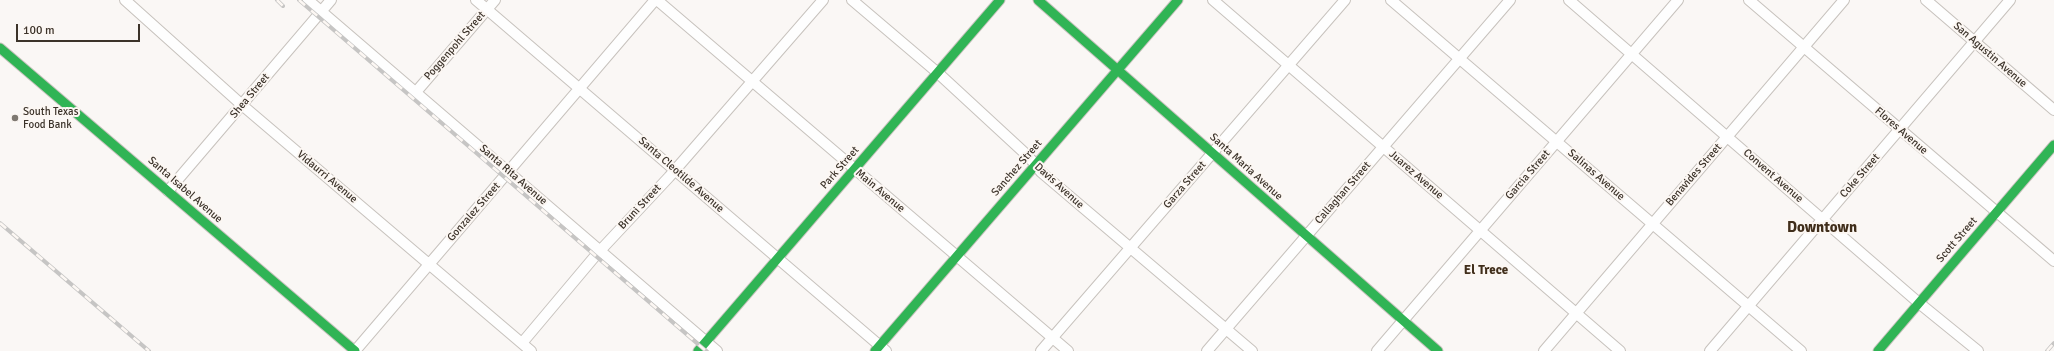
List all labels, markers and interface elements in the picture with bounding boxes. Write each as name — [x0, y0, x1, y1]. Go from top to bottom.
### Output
street label: Poggenpohl Street — [422, 9, 488, 83]
scale bar — [18, 16, 142, 42]
street label: San Agustin Avenue — [1951, 19, 2029, 91]
text: 100 m — [23, 23, 55, 38]
street label: Shea Street — [228, 71, 272, 121]
place label: South Texas Food Bank — [23, 105, 78, 131]
street label: Flores Avenue — [1872, 105, 1930, 157]
marker: South Texas Food Bank — [10, 113, 20, 123]
street label: Santa Maria Avenue — [1207, 131, 1285, 203]
street label: Santa Cleotilde Avenue — [636, 134, 726, 216]
street label: Sanchez Street — [989, 137, 1045, 199]
street label: Benavides Street — [1663, 141, 1725, 209]
street label: Santa Rita Avenue — [476, 142, 550, 208]
street label: Park Street — [818, 144, 862, 192]
street label: Convent Avenue — [1740, 146, 1806, 206]
street label: Garcia Street — [1503, 147, 1553, 203]
street label: Salinas Avenue — [1565, 147, 1627, 203]
street label: Vidaurri Avenue — [294, 148, 360, 206]
street label: Juarez Avenue — [1386, 148, 1446, 202]
street label: Coke Street — [1837, 151, 1883, 201]
street label: Santa Isabel Avenue — [145, 154, 225, 226]
street label: Garza Street — [1161, 159, 1209, 211]
street label: Callaghan Street — [1312, 159, 1374, 227]
street label: Davis Avenue — [1032, 160, 1086, 212]
street label: Main Avenue — [853, 167, 907, 215]
street label: Gonzalez Street — [445, 180, 503, 244]
street label: Bruni Street — [616, 182, 664, 232]
street label: Scott Street — [1934, 215, 1980, 265]
district label: Downtown — [1787, 219, 1857, 237]
district label: El Trece — [1464, 263, 1508, 279]

